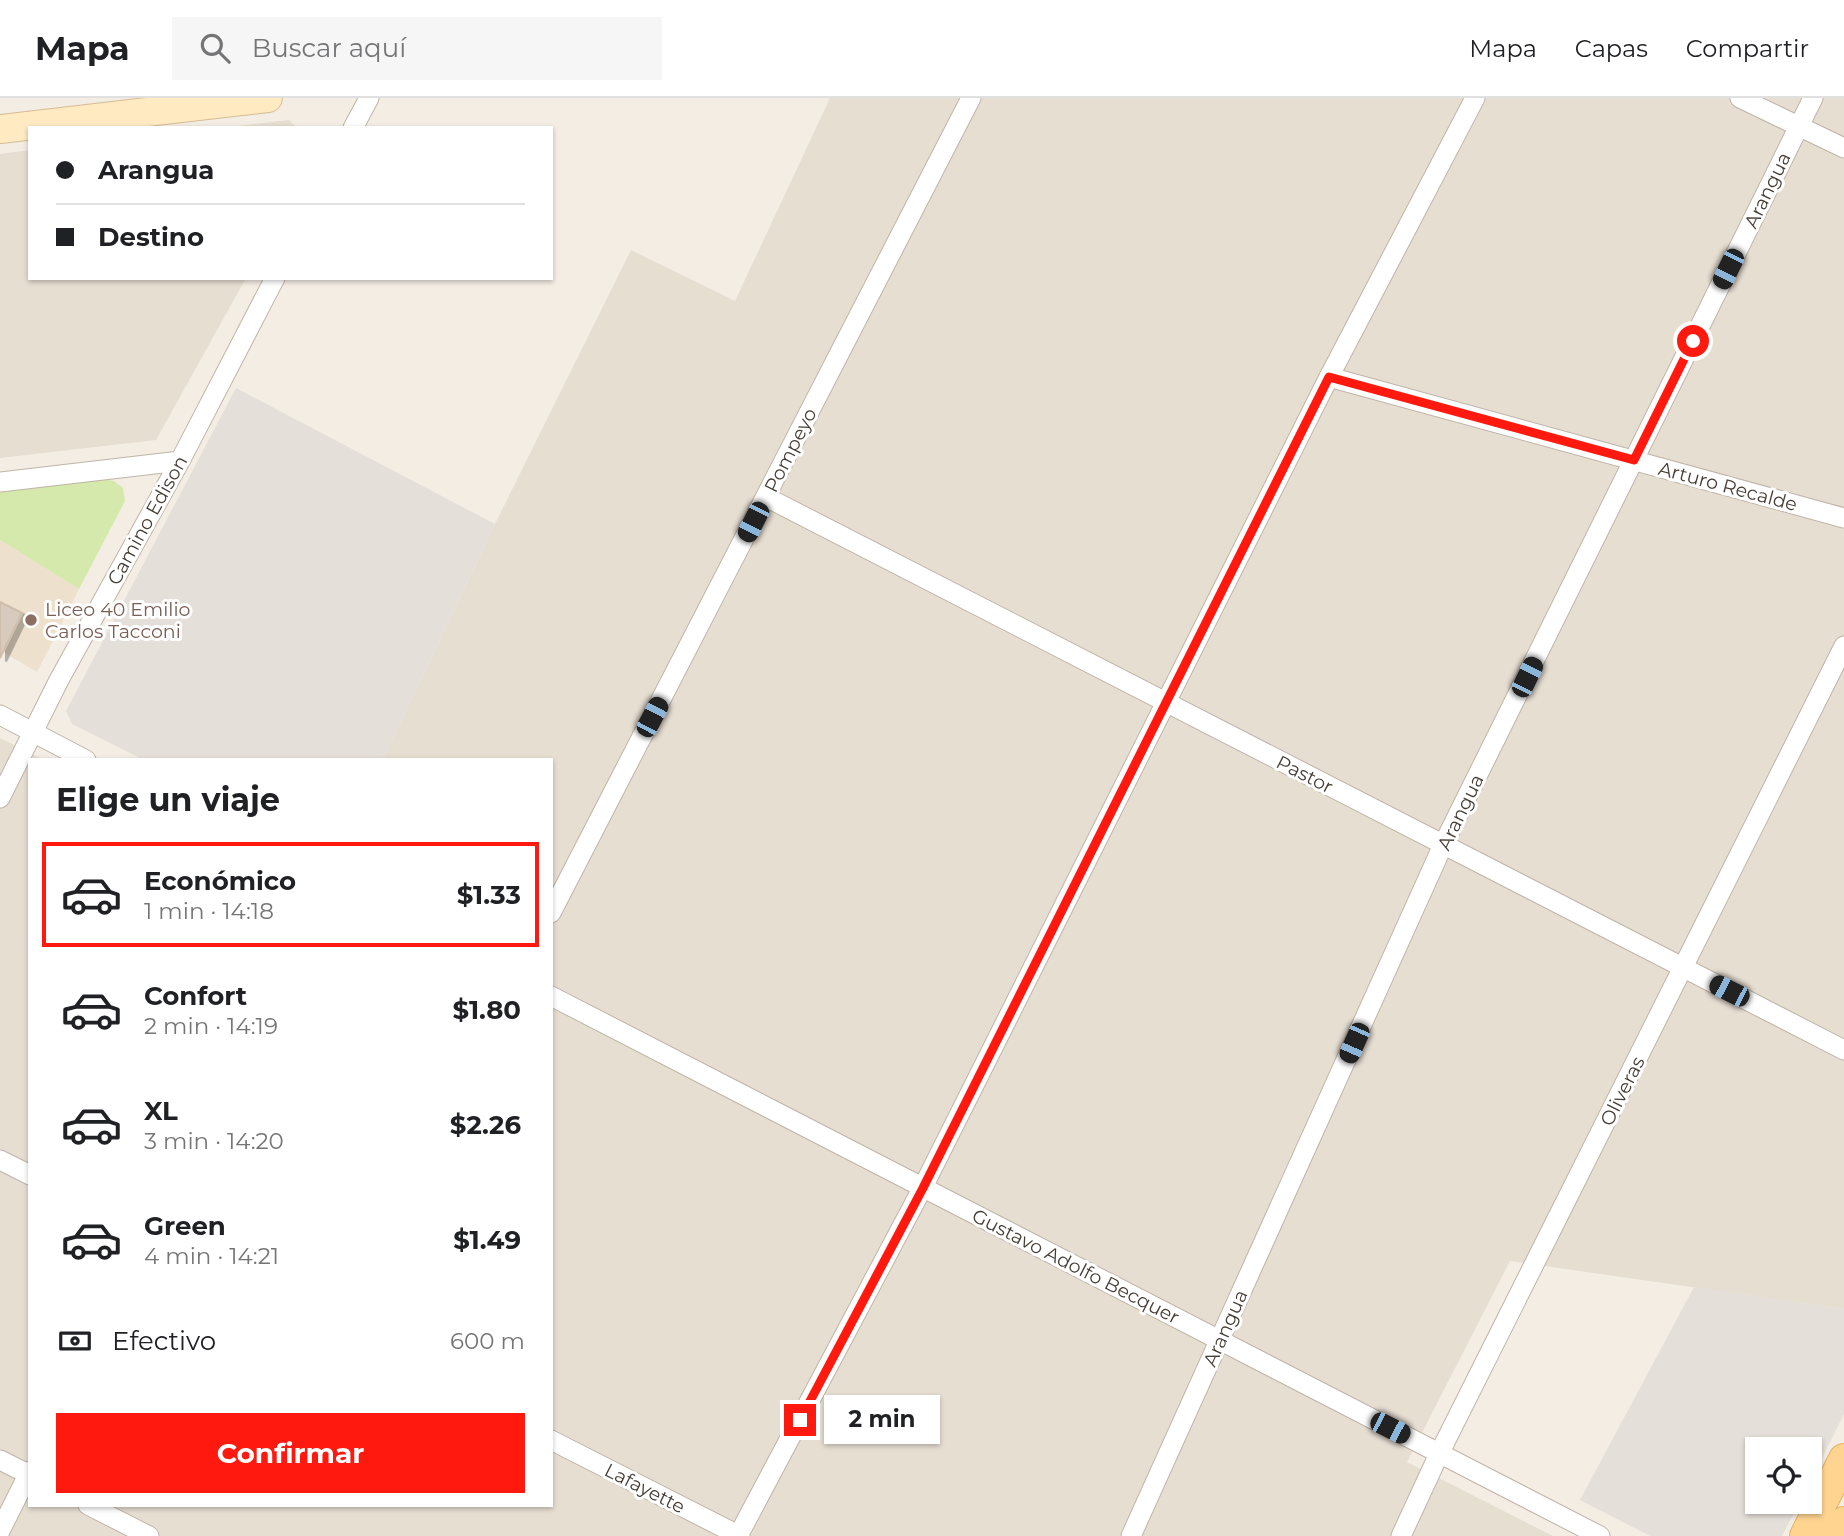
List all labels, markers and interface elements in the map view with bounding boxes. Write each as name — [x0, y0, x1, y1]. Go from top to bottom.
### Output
search box — [172, 17, 662, 80]
text: Mapa — [35, 28, 130, 68]
icon: search — [196, 29, 234, 67]
text: Buscar aquí — [252, 32, 406, 64]
text: Mapa — [1469, 34, 1537, 63]
text: Capas — [1575, 34, 1648, 63]
text: Compartir — [1686, 34, 1809, 63]
street label: Arangua — [1739, 149, 1796, 232]
text: Arangua — [98, 154, 214, 186]
text: Destino — [98, 221, 204, 253]
car — [1710, 246, 1747, 292]
route start — [1677, 325, 1709, 357]
street label: Pompeyo — [759, 404, 822, 496]
street label: Camino Edison — [102, 452, 192, 589]
street label: Arturo Recalde — [1656, 457, 1800, 516]
car — [735, 499, 772, 545]
place label: Liceo 40 Emilio Carlos Tacconi — [45, 598, 191, 643]
marker: Liceo 40 Emilio Carlos Tacconi — [23, 612, 39, 628]
car — [1509, 654, 1546, 700]
car — [633, 694, 672, 740]
street label: Pastor — [1272, 750, 1337, 798]
street label: Arangua — [1432, 771, 1489, 854]
text: Elige un viaje — [56, 780, 280, 819]
icon: car — [60, 863, 123, 926]
text: Económico — [144, 865, 296, 897]
text: $1.33 — [457, 879, 521, 911]
text: 1 min · 14:18 — [144, 897, 274, 925]
car — [1706, 972, 1753, 1010]
icon: car — [60, 978, 123, 1041]
text: Confort — [144, 980, 247, 1012]
text: $1.80 — [453, 994, 521, 1026]
text: 2 min · 14:19 — [144, 1012, 278, 1040]
car — [1336, 1020, 1373, 1066]
street label: Oliveras — [1595, 1053, 1650, 1130]
icon: car — [60, 1093, 123, 1156]
text: XL — [144, 1095, 178, 1127]
text: $2.26 — [450, 1109, 521, 1141]
text: 3 min · 14:20 — [144, 1127, 284, 1155]
street label: Gustavo Adolfo Becquer — [968, 1204, 1183, 1329]
icon: car — [60, 1208, 123, 1271]
text: Green — [144, 1210, 226, 1242]
text: $1.49 — [453, 1224, 521, 1256]
text: 4 min · 14:21 — [144, 1242, 279, 1270]
street label: Arangua — [1198, 1286, 1253, 1370]
icon: cash — [56, 1322, 94, 1360]
text: Efectivo — [112, 1325, 216, 1357]
text: 600 m — [450, 1327, 525, 1355]
callout: 2 min — [824, 1396, 940, 1444]
route end — [784, 1404, 816, 1436]
text: 2 min — [848, 1405, 916, 1433]
car — [1367, 1409, 1414, 1447]
button: Confirmar — [56, 1413, 525, 1493]
map controls — [1745, 1437, 1822, 1514]
button: locate — [1745, 1437, 1822, 1514]
street label: Lafayette — [601, 1458, 689, 1519]

